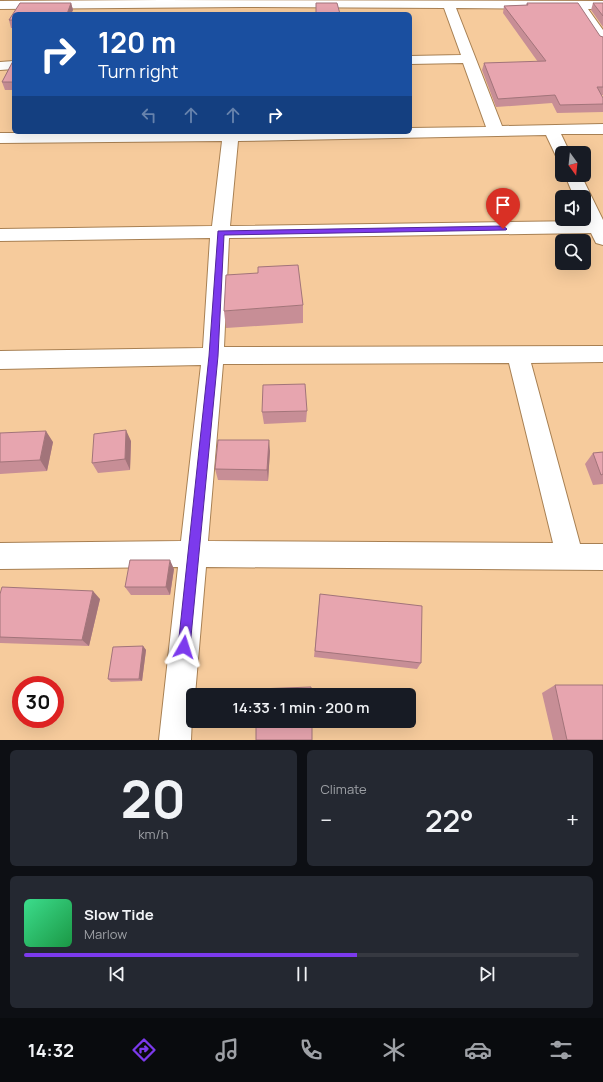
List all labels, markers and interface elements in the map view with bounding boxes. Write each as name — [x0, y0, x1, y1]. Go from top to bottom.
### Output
text: 120 m — [98, 23, 176, 61]
icon: right — [32, 28, 84, 80]
text: Turn right — [98, 59, 179, 83]
icon: left — [138, 104, 160, 126]
icon: ahead — [180, 104, 202, 126]
icon: ahead — [222, 104, 244, 126]
icon: right — [264, 104, 286, 126]
north arrow — [555, 146, 591, 182]
map controls — [555, 146, 591, 270]
pin — [486, 188, 520, 229]
button: sound — [555, 190, 591, 226]
icon: arrive — [492, 194, 514, 216]
button: search — [555, 234, 591, 270]
position arrow — [163, 626, 205, 668]
speed limit sign: 30 — [12, 676, 64, 728]
text: 14:33 · 1 min · 200 m — [232, 697, 370, 718]
text: 20 — [121, 763, 186, 834]
text: Climate — [321, 780, 367, 798]
text: 22° — [425, 800, 474, 841]
text: − — [321, 805, 332, 835]
text: + — [566, 805, 579, 835]
text: km/h — [138, 825, 168, 843]
text: Slow Tide — [84, 904, 154, 925]
text: Marlow — [84, 925, 127, 943]
icon: previous — [106, 963, 128, 985]
icon: pause — [291, 963, 313, 985]
icon: next — [476, 963, 498, 985]
icon: directions — [130, 1036, 158, 1064]
icon: music — [213, 1036, 241, 1064]
icon: phone — [297, 1036, 325, 1064]
icon: climate — [380, 1036, 408, 1064]
icon: car — [464, 1036, 492, 1064]
icon: filters — [547, 1036, 575, 1064]
text: 14:32 — [28, 1038, 74, 1062]

